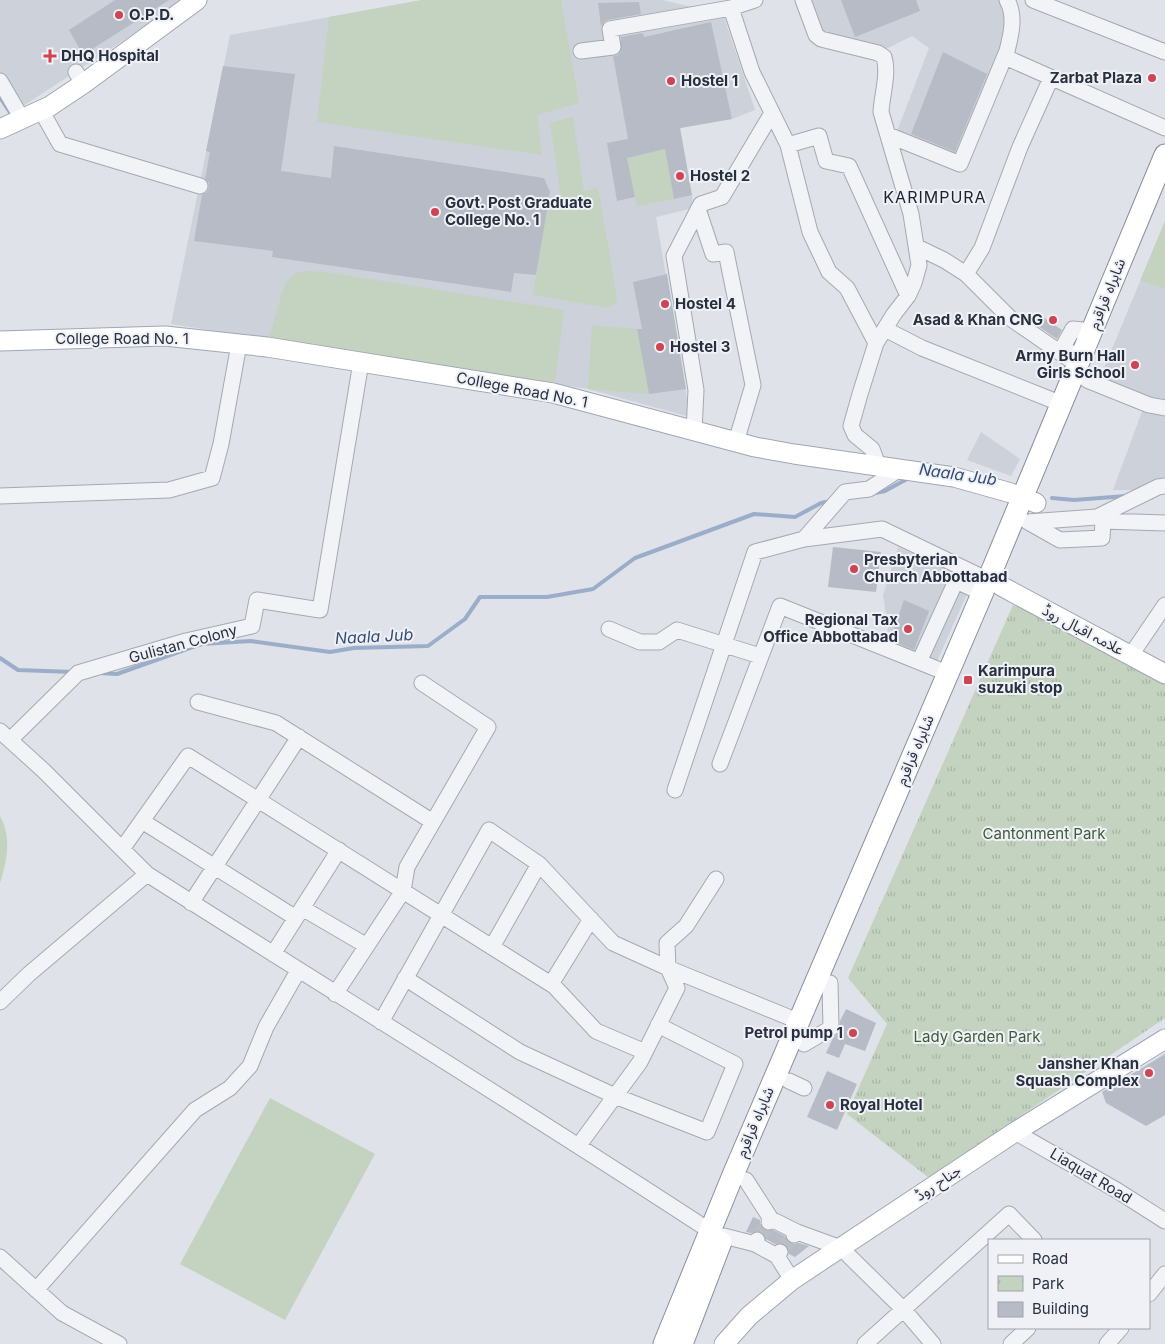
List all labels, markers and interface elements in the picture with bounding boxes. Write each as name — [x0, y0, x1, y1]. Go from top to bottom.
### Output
place label: O.P.D. — [129, 5, 174, 24]
marker: O.P.D. — [113, 9, 125, 21]
place label: DHQ Hospital — [61, 46, 159, 65]
marker: DHQ Hospital — [43, 49, 57, 63]
place label: Zarbat Plaza — [1050, 68, 1142, 87]
place label: Hostel 1 — [681, 71, 738, 90]
marker: Zarbat Plaza — [1146, 72, 1158, 84]
marker: Hostel 1 — [665, 75, 677, 87]
place label: Hostel 2 — [690, 166, 750, 185]
marker: Hostel 2 — [674, 170, 686, 182]
district label: KARIMPURA — [883, 187, 987, 207]
place label: Govt. Post Graduate College No. 1 — [445, 193, 592, 229]
marker: Govt. Post Graduate College No. 1 — [429, 206, 441, 218]
street label: شاہراہ قراقرم — [1084, 255, 1131, 333]
place label: Hostel 4 — [675, 294, 736, 313]
marker: Hostel 4 — [659, 298, 671, 310]
place label: Asad & Khan CNG — [913, 310, 1043, 329]
marker: Asad & Khan CNG — [1047, 314, 1059, 326]
street label: College Road No. 1 — [55, 329, 189, 348]
place label: Hostel 3 — [670, 337, 730, 356]
marker: Hostel 3 — [654, 341, 666, 353]
place label: Army Burn Hall Girls School — [1015, 346, 1125, 382]
marker: Army Burn Hall Girls School — [1129, 359, 1141, 371]
street label: College Road No. 1 — [455, 367, 589, 412]
water label: Naala Jub — [918, 459, 998, 489]
place label: Presbyterian Church Abbottabad — [864, 550, 1008, 586]
marker: Presbyterian Church Abbottabad — [848, 563, 860, 575]
street label: علامہ اقبال روڈ — [1039, 600, 1128, 659]
place label: Regional Tax Office Abbottabad — [763, 610, 898, 646]
street label: Gulistan Colony — [127, 620, 240, 667]
marker: Regional Tax Office Abbottabad — [902, 623, 914, 635]
water label: Naala Jub — [334, 624, 414, 648]
place label: Karimpura suzuki stop — [978, 661, 1062, 697]
marker: Karimpura suzuki stop — [962, 674, 974, 686]
street label: شاہراہ قراقرم — [891, 711, 940, 789]
park label: Cantonment Park — [983, 824, 1106, 843]
place label: Petrol pump 1 — [744, 1023, 843, 1042]
marker: Petrol pump 1 — [847, 1027, 859, 1039]
park label: Lady Garden Park — [914, 1027, 1041, 1046]
place label: Jansher Khan Squash Complex — [1016, 1054, 1139, 1090]
marker: Jansher Khan Squash Complex — [1143, 1067, 1155, 1079]
street label: شاہراہ قراقرم — [731, 1083, 780, 1161]
place label: Royal Hotel — [840, 1095, 923, 1114]
marker: Royal Hotel — [824, 1099, 836, 1111]
street label: Liaquat Road — [1047, 1144, 1136, 1207]
street label: جناح روڈ — [911, 1160, 966, 1207]
legend — [988, 1239, 1150, 1329]
text: Road — [1032, 1249, 1068, 1268]
text: Park — [1032, 1274, 1065, 1293]
text: Building — [1032, 1299, 1089, 1318]

